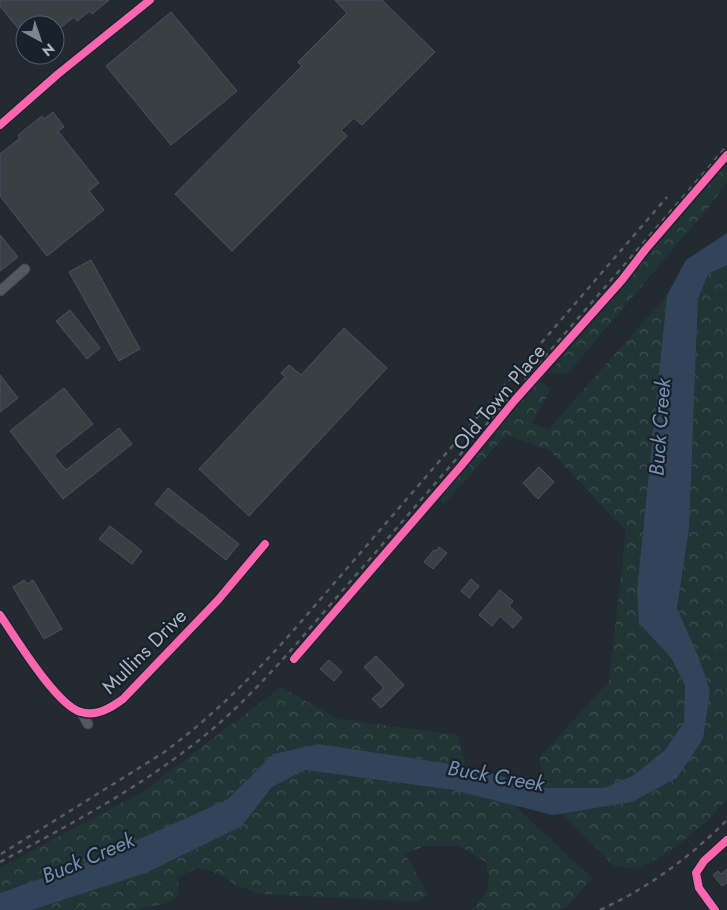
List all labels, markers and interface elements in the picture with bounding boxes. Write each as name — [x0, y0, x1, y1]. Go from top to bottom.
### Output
north arrow — [15, 15, 65, 65]
text: N — [38, 39, 59, 61]
street label: Old Town Place — [446, 338, 553, 457]
water label: Buck Creek — [642, 376, 678, 477]
street label: Mullins Drive — [95, 602, 194, 701]
water label: Buck Creek — [445, 753, 548, 799]
water label: Buck Creek — [37, 825, 140, 891]

